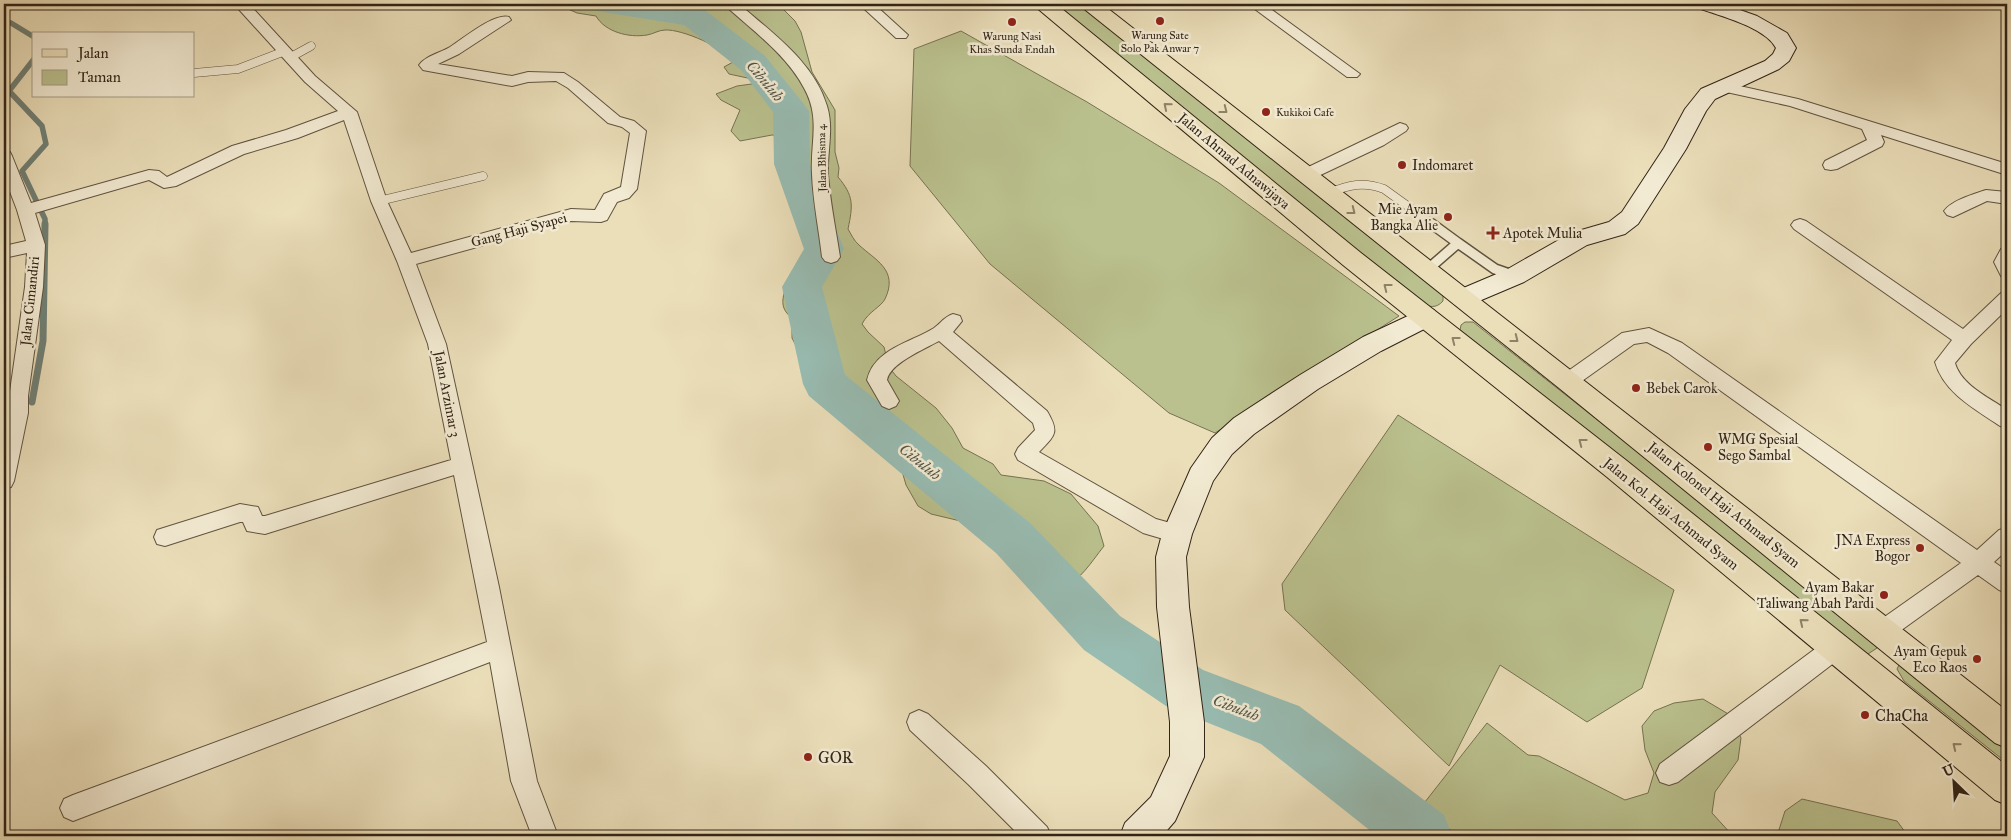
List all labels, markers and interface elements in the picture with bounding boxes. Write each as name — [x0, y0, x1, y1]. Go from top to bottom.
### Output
marker: Warung Sate Solo Pak Anwar 7 — [1154, 15, 1166, 27]
marker: Warung Nasi Khas Sunda Endah — [1006, 16, 1018, 28]
place label: Warung Sate Solo Pak Anwar 7 — [1121, 29, 1199, 55]
place label: Warung Nasi Khas Sunda Endah — [969, 30, 1055, 56]
legend — [32, 32, 195, 98]
text: Jalan — [76, 44, 109, 63]
water label: Cibuluh — [743, 57, 788, 106]
text: Taman — [78, 68, 121, 86]
one-way arrow — [1164, 103, 1173, 111]
one-way arrow — [1218, 104, 1228, 113]
marker: Kukikoi Cafe — [1260, 106, 1272, 118]
place label: Kukikoi Cafe — [1276, 106, 1334, 119]
street label: Jalan Ahmad Adnawijaya — [1172, 108, 1293, 214]
street label: Jalan Bhisma 4 — [815, 123, 830, 193]
place label: Indomaret — [1412, 157, 1473, 174]
marker: Indomaret — [1396, 159, 1408, 171]
place label: Mie Ayam Bangka Alie — [1370, 201, 1438, 234]
one-way arrow — [1346, 205, 1355, 214]
street label: Gang Haji Syapei — [469, 209, 569, 251]
marker: Mie Ayam Bangka Alie — [1442, 211, 1454, 223]
place label: Apotek Mulia — [1502, 225, 1582, 242]
marker: Apotek Mulia — [1487, 227, 1499, 239]
street label: Jalan Cimandiri — [17, 255, 44, 349]
one-way arrow — [1384, 284, 1393, 292]
one-way arrow — [1509, 333, 1518, 341]
one-way arrow — [1452, 338, 1461, 346]
street label: Jalan Arzimar 3 — [429, 347, 464, 439]
place label: Bebek Carok — [1646, 380, 1718, 397]
marker: Bebek Carok — [1630, 382, 1642, 394]
place label: WMG Spesial Sego Sambal — [1718, 431, 1799, 464]
street label: Jalan Kolonel Haji Achmad Syam — [1642, 437, 1804, 573]
one-way arrow — [1579, 439, 1588, 447]
water label: Cibuluh — [896, 440, 945, 484]
marker: WMG Spesial Sego Sambal — [1702, 441, 1714, 453]
street label: Jalan Kol. Haji Achmad Syam — [1598, 453, 1742, 575]
place label: JNA Express Bogor — [1834, 532, 1911, 565]
marker: JNA Express Bogor — [1914, 542, 1926, 554]
place label: Ayam Bakar Taliwang Abah Pardi — [1757, 579, 1875, 612]
marker: Ayam Bakar Taliwang Abah Pardi — [1878, 589, 1890, 601]
one-way arrow — [1800, 619, 1809, 627]
place label: Ayam Gepuk Eco Raos — [1893, 643, 1967, 676]
marker: Ayam Gepuk Eco Raos — [1971, 653, 1983, 665]
water label: Cibuluh — [1210, 691, 1262, 725]
place label: ChaCha — [1875, 706, 1928, 725]
marker: ChaCha — [1859, 709, 1871, 721]
one-way arrow — [1953, 744, 1962, 752]
place label: GOR — [818, 748, 854, 767]
marker: GOR — [802, 751, 814, 763]
north arrow — [1928, 758, 1978, 808]
text: U — [1940, 760, 1958, 781]

